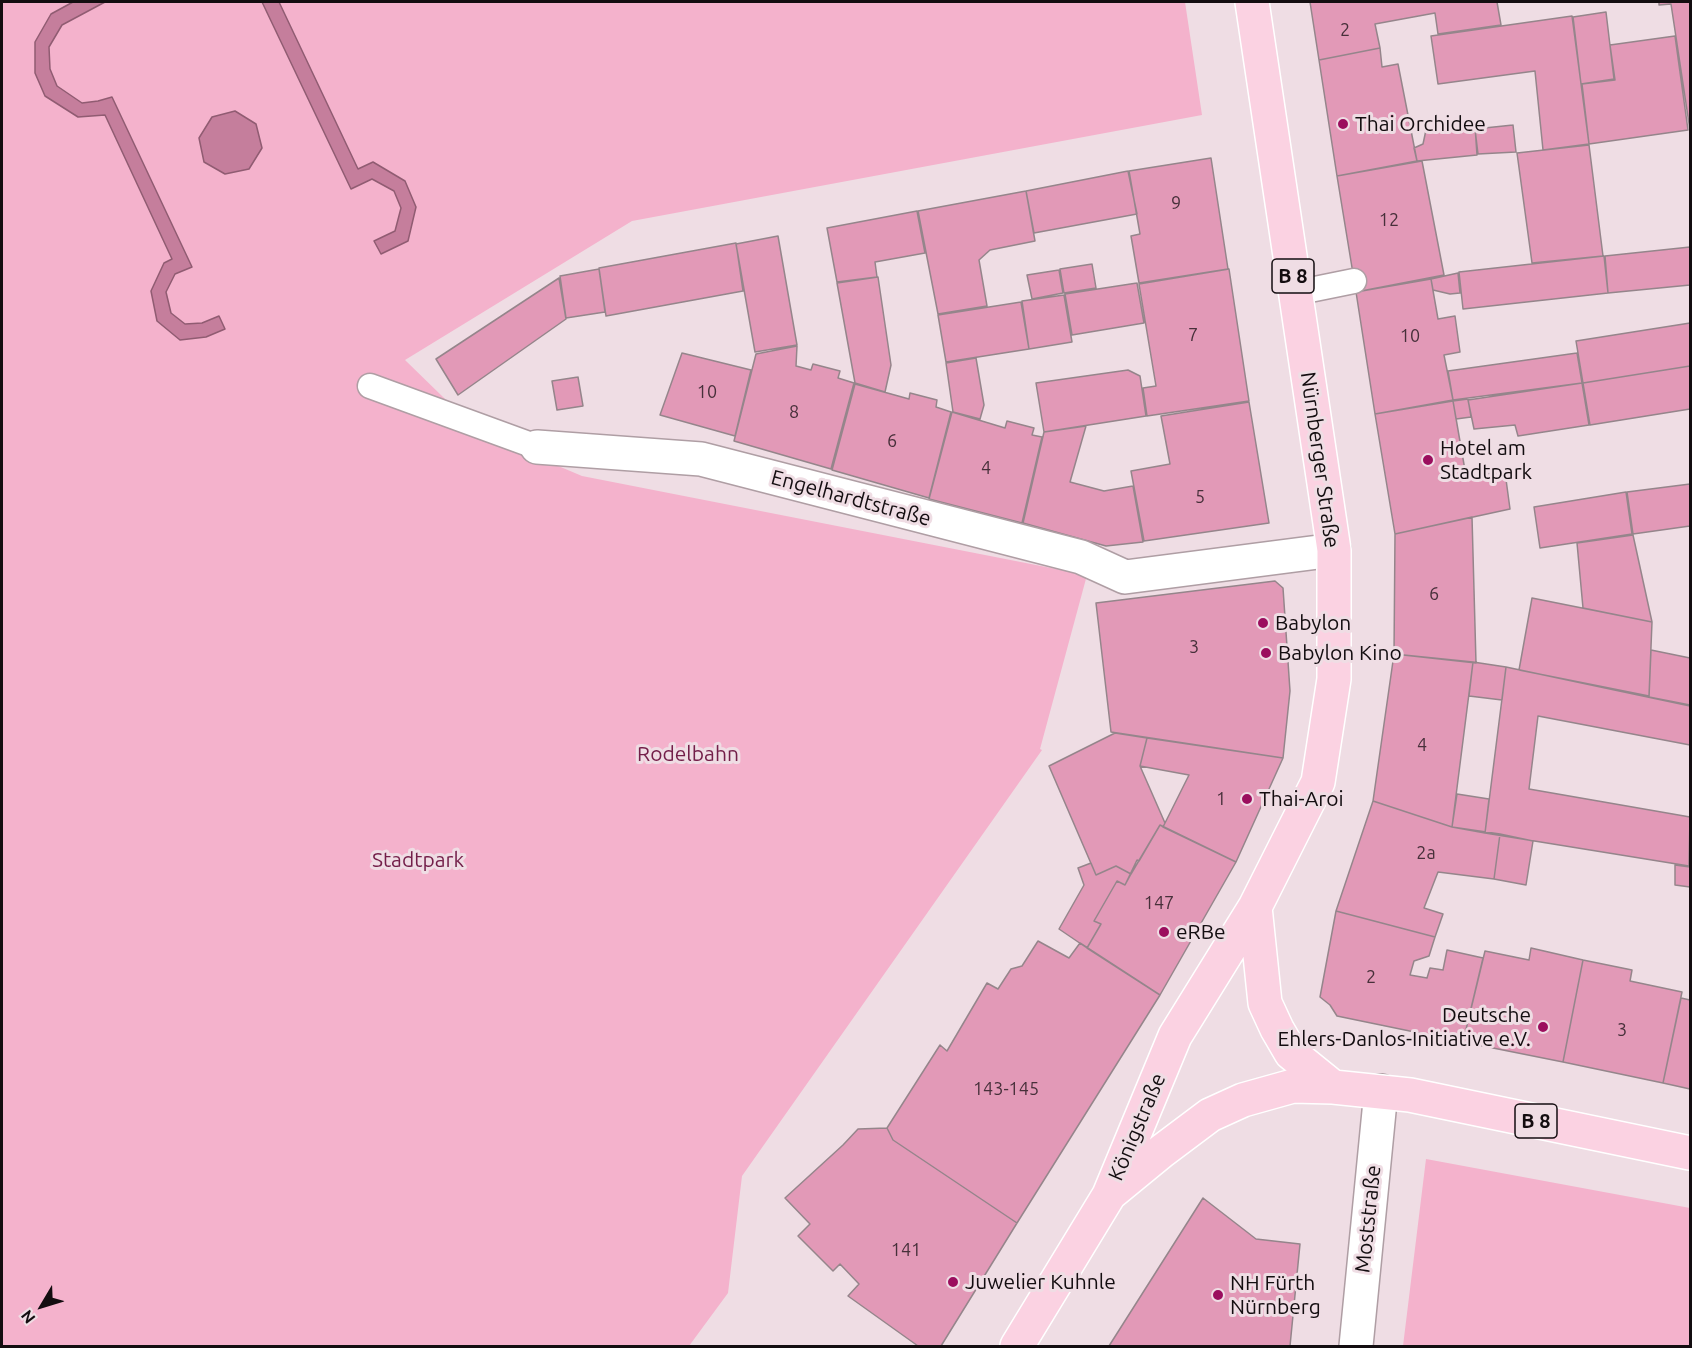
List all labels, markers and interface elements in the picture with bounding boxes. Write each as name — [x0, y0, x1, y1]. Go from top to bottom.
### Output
house number: 2 — [1340, 19, 1350, 41]
place label: Thai Orchidee — [1355, 111, 1486, 137]
marker: Thai Orchidee — [1336, 117, 1350, 131]
house number: 9 — [1171, 192, 1181, 214]
house number: 12 — [1379, 209, 1399, 231]
road number: B 8 — [1272, 259, 1314, 293]
house number: 7 — [1188, 324, 1198, 346]
house number: 10 — [1400, 325, 1420, 347]
street label: Nürnberger Straße — [1295, 370, 1345, 550]
house number: 10 — [697, 381, 717, 403]
house number: 8 — [789, 401, 799, 423]
house number: 6 — [887, 430, 897, 452]
place label: Hotel am Stadtpark — [1440, 435, 1532, 485]
marker: Hotel am Stadtpark — [1421, 453, 1435, 467]
house number: 4 — [981, 457, 991, 479]
street label: Engelhardtstraße — [768, 465, 934, 531]
house number: 5 — [1195, 486, 1205, 508]
house number: 6 — [1429, 583, 1439, 605]
place label: Babylon — [1275, 610, 1351, 636]
marker: Babylon — [1256, 616, 1270, 630]
house number: 3 — [1189, 636, 1199, 658]
place label: Babylon Kino — [1278, 640, 1402, 666]
marker: Babylon Kino — [1259, 646, 1273, 660]
house number: 4 — [1417, 734, 1427, 756]
park label: Rodelbahn — [637, 741, 739, 767]
place label: Thai-Aroi — [1259, 786, 1344, 812]
house number: 1 — [1216, 788, 1226, 810]
marker: Thai-Aroi — [1240, 792, 1254, 806]
house number: 2a — [1416, 842, 1436, 864]
park label: Stadtpark — [372, 847, 464, 873]
house number: 147 — [1144, 892, 1174, 914]
place label: eRBe — [1176, 919, 1226, 945]
marker: eRBe — [1157, 925, 1171, 939]
house number: 2 — [1366, 966, 1376, 988]
place label: Deutsche Ehlers-Danlos-Initiative e.V. — [1277, 1002, 1531, 1052]
house number: 3 — [1617, 1019, 1627, 1041]
marker: Deutsche Ehlers-Danlos-Initiative e.V. — [1536, 1020, 1550, 1034]
street label: Königstraße — [1103, 1069, 1171, 1185]
house number: 143-145 — [973, 1078, 1039, 1100]
road number: B 8 — [1515, 1104, 1557, 1138]
street label: Moststraße — [1350, 1164, 1386, 1274]
house number: 141 — [891, 1239, 921, 1261]
place label: Juwelier Kuhnle — [965, 1269, 1116, 1295]
place label: NH Fürth Nürnberg — [1230, 1270, 1321, 1320]
marker: Juwelier Kuhnle — [946, 1275, 960, 1289]
north arrow — [12, 1276, 72, 1336]
marker: NH Fürth Nürnberg — [1211, 1288, 1225, 1302]
text: N — [17, 1307, 39, 1327]

